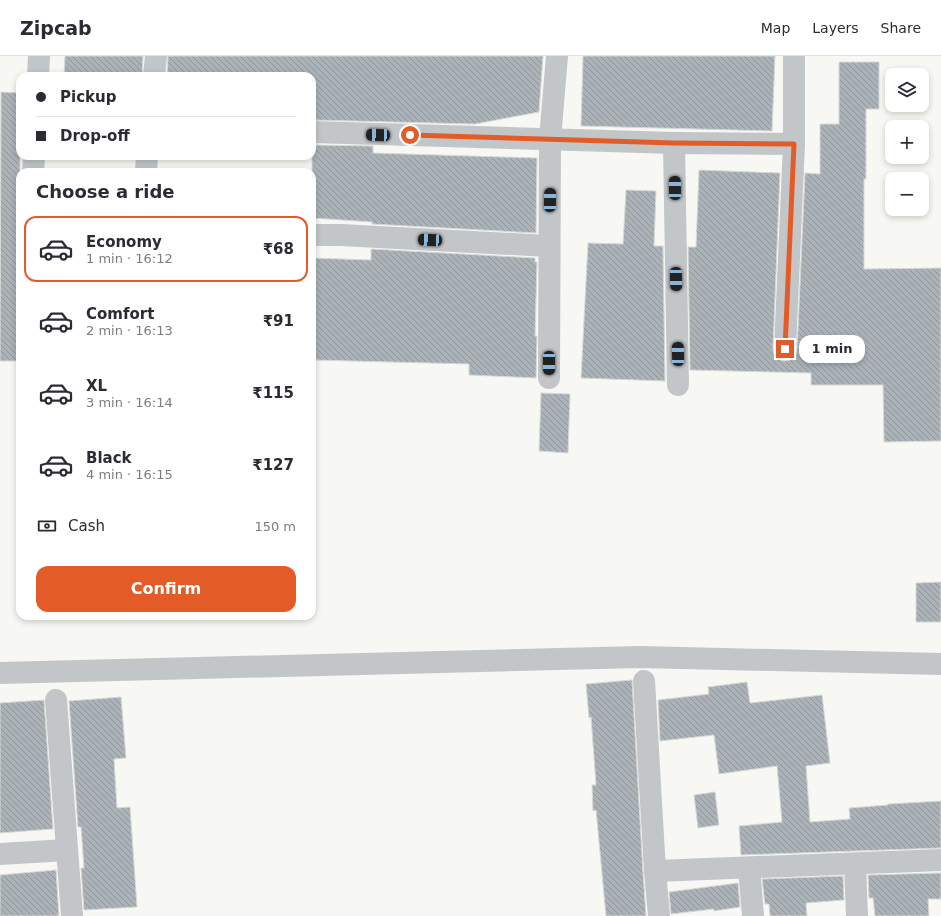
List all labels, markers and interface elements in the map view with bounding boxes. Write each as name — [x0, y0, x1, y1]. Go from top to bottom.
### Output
text: Zipcab — [20, 17, 92, 39]
text: Map — [761, 20, 790, 36]
text: Layers — [812, 20, 859, 36]
text: Share — [881, 20, 921, 36]
map controls — [885, 68, 929, 216]
button: layers — [885, 68, 929, 112]
text: Pickup — [60, 88, 116, 106]
button: + — [885, 120, 929, 164]
route start — [401, 126, 419, 144]
text: Drop-off — [60, 127, 130, 145]
car — [366, 129, 390, 141]
button: − — [885, 172, 929, 216]
car — [669, 176, 681, 200]
text: Choose a ride — [36, 181, 175, 202]
car — [544, 188, 556, 212]
icon: car — [38, 231, 74, 267]
text: Economy — [86, 233, 162, 251]
car — [418, 233, 442, 247]
text: ₹68 — [263, 240, 294, 258]
text: 1 min · 16:12 — [86, 251, 173, 266]
car — [670, 267, 682, 291]
icon: car — [38, 303, 74, 339]
text: Comfort — [86, 305, 154, 323]
text: ₹91 — [263, 312, 294, 330]
text: 2 min · 16:13 — [86, 323, 173, 338]
callout: 1 min — [799, 335, 865, 363]
route end — [776, 340, 794, 358]
text: 1 min — [812, 341, 852, 356]
car — [672, 342, 684, 366]
car — [543, 351, 555, 375]
icon: car — [38, 375, 74, 411]
text: XL — [86, 377, 107, 395]
text: ₹115 — [252, 384, 294, 402]
text: 3 min · 16:14 — [86, 395, 173, 410]
icon: car — [38, 447, 74, 483]
text: Black — [86, 449, 132, 467]
text: ₹127 — [252, 456, 294, 474]
text: 4 min · 16:15 — [86, 467, 173, 482]
icon: cash — [36, 515, 58, 537]
text: Cash — [68, 517, 105, 535]
text: 150 m — [254, 519, 296, 534]
button: Confirm — [36, 566, 296, 612]

